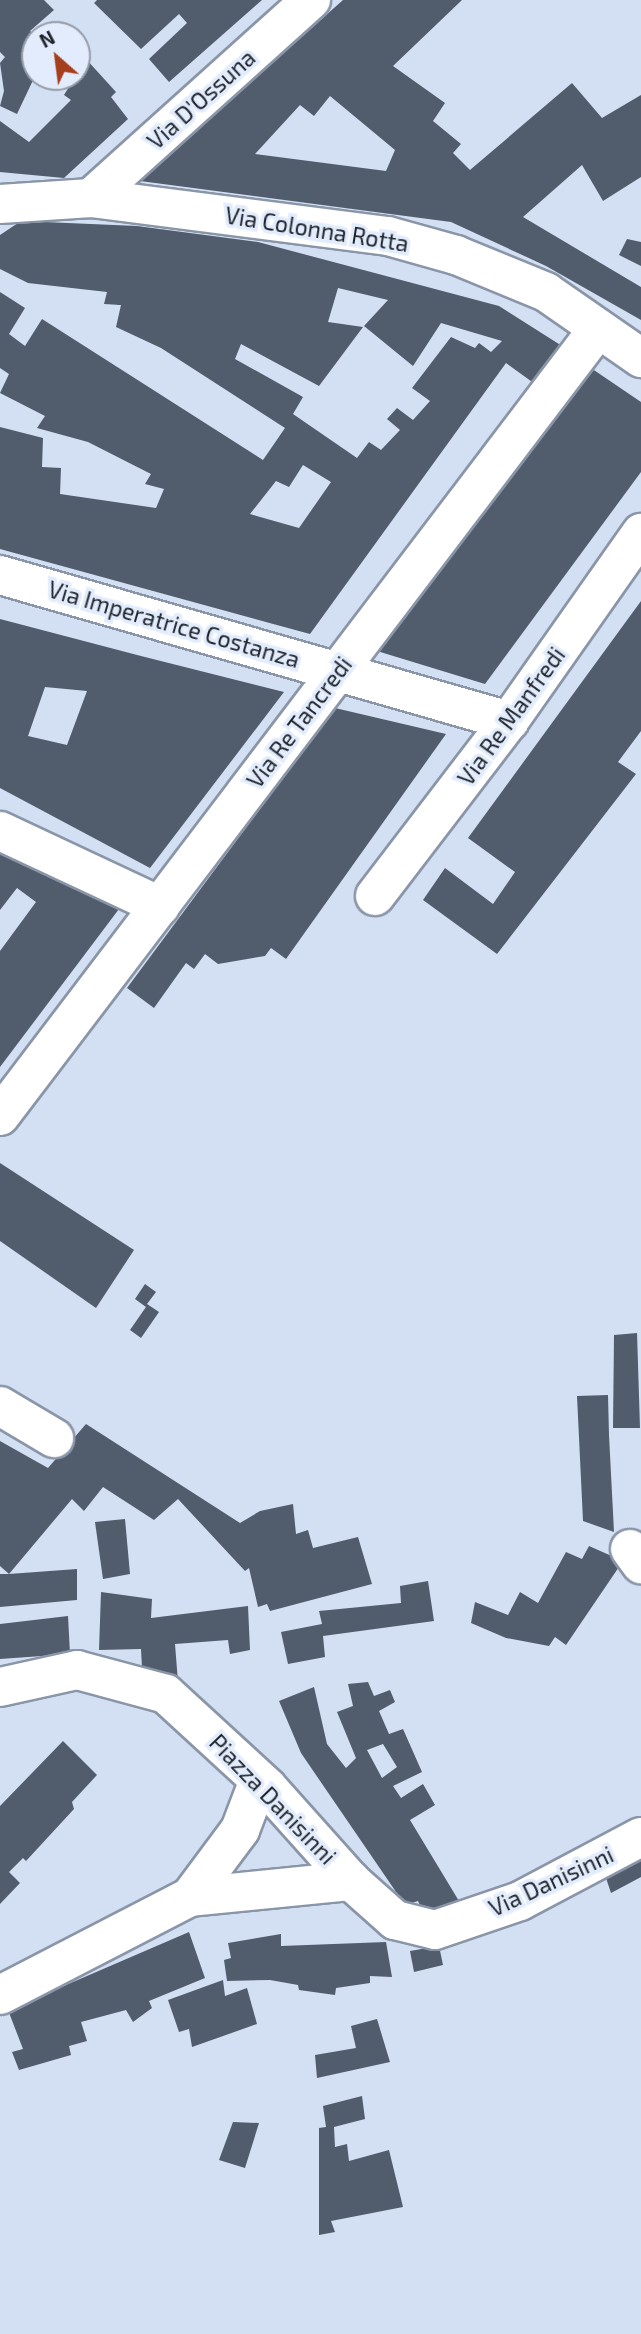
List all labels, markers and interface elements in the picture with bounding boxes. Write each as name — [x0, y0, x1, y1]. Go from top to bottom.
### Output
north arrow — [21, 21, 91, 91]
text: N — [35, 25, 58, 52]
street label: Via D'Ossuna — [141, 43, 261, 155]
street label: Via Colonna Rotta — [223, 201, 411, 257]
street label: Via Imperatrice Costanza — [45, 575, 303, 673]
street label: Via Re Manfredi — [452, 642, 570, 790]
street label: Via Re Tancredi — [241, 651, 357, 793]
street label: Piazza Danisinni — [204, 1728, 342, 1870]
street label: Via Danisinni — [484, 1840, 618, 1922]

